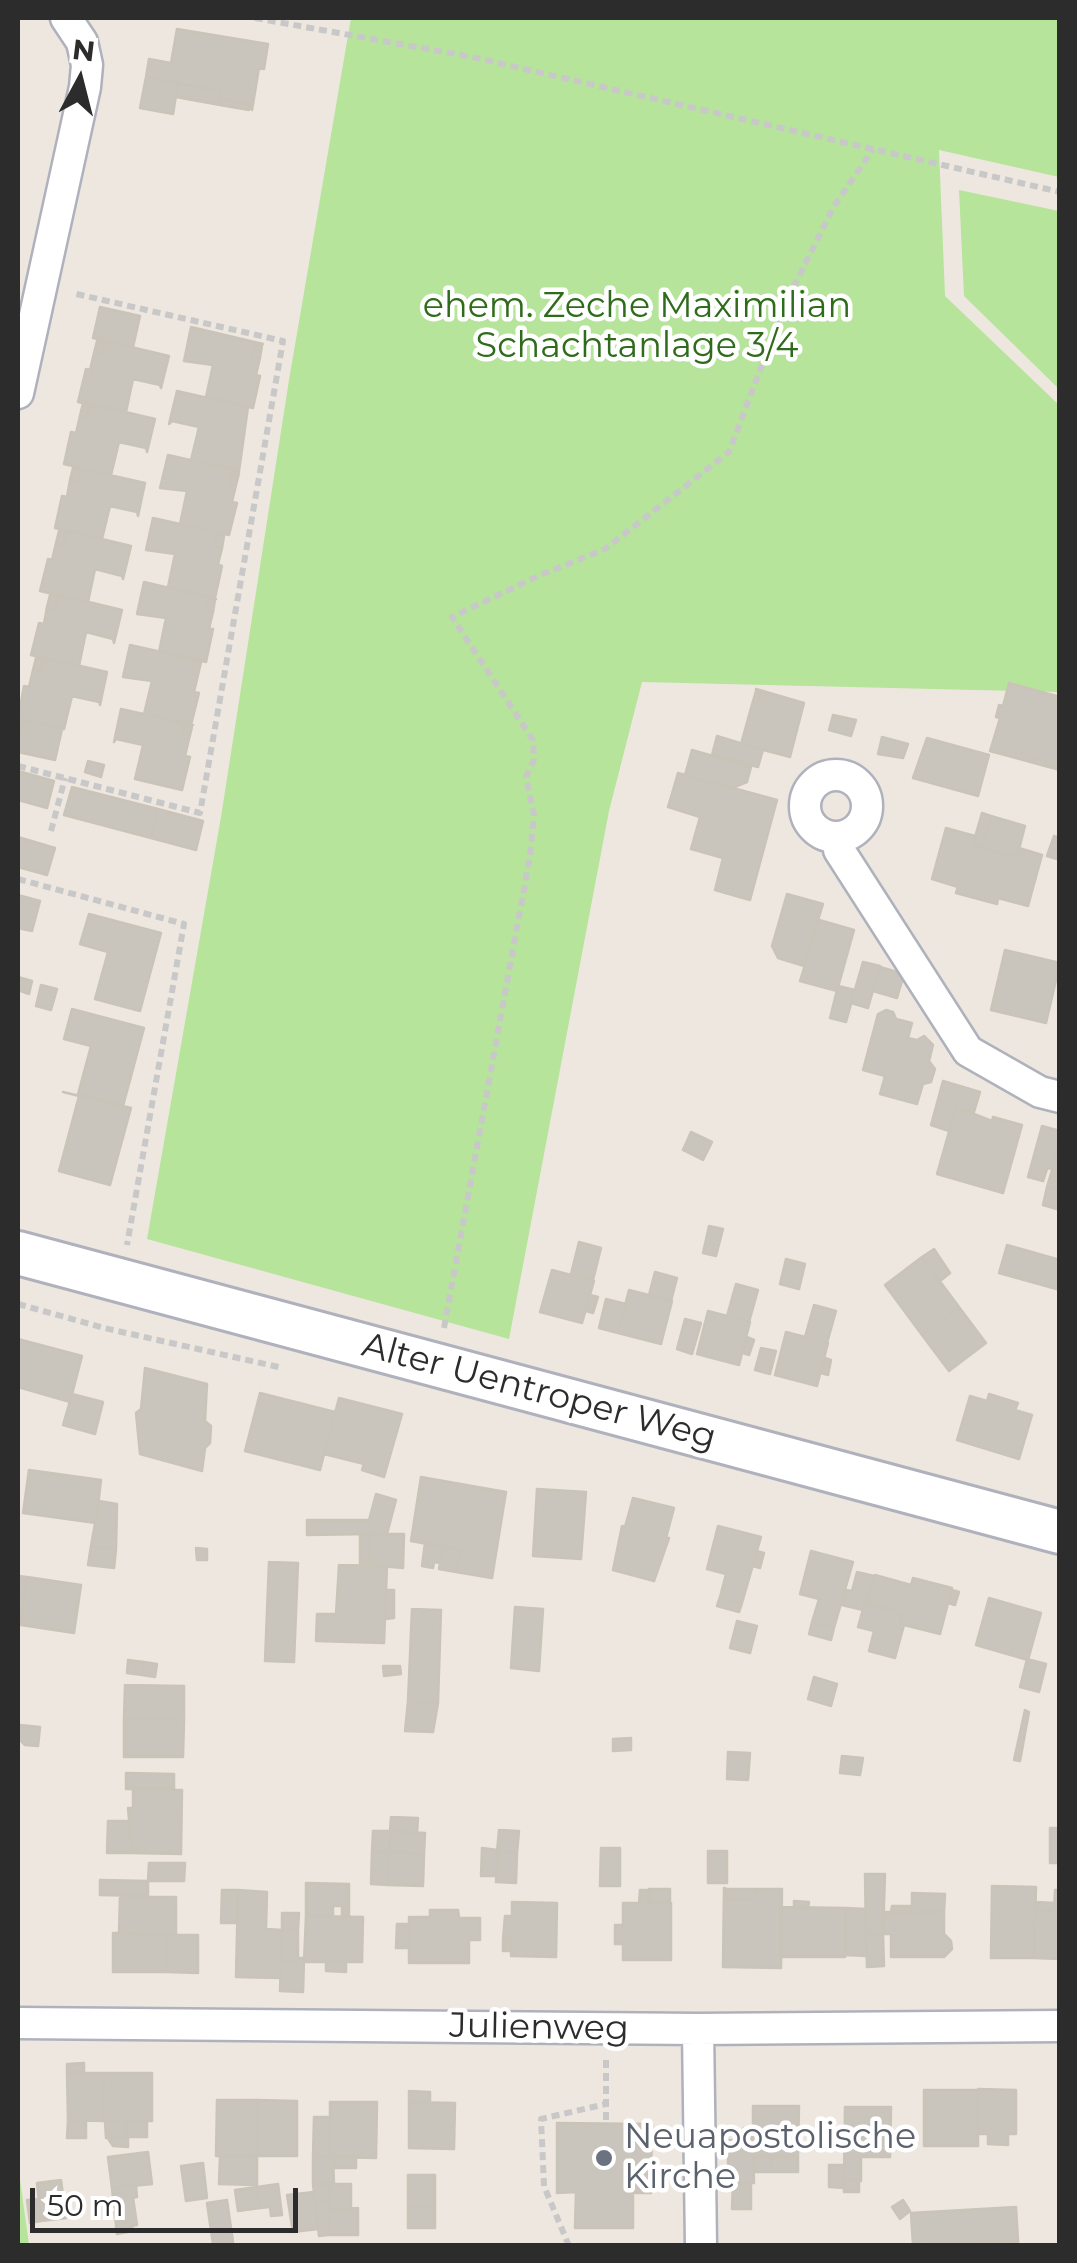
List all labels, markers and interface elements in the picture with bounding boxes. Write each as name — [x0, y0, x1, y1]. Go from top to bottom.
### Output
north arrow — [30, 30, 130, 130]
text: N — [70, 32, 97, 68]
park label: ehem. Zeche Maximilian Schachtanlage 3/4 — [423, 286, 851, 368]
street label: Alter Uentroper Weg — [358, 1325, 720, 1459]
street label: Julienweg — [449, 2005, 629, 2051]
place label: Neuapostolische Kirche — [624, 2117, 916, 2199]
marker: Neuapostolische Kirche — [593, 2147, 615, 2169]
scale bar — [35, 2168, 302, 2230]
text: 50 m — [47, 2187, 124, 2224]

